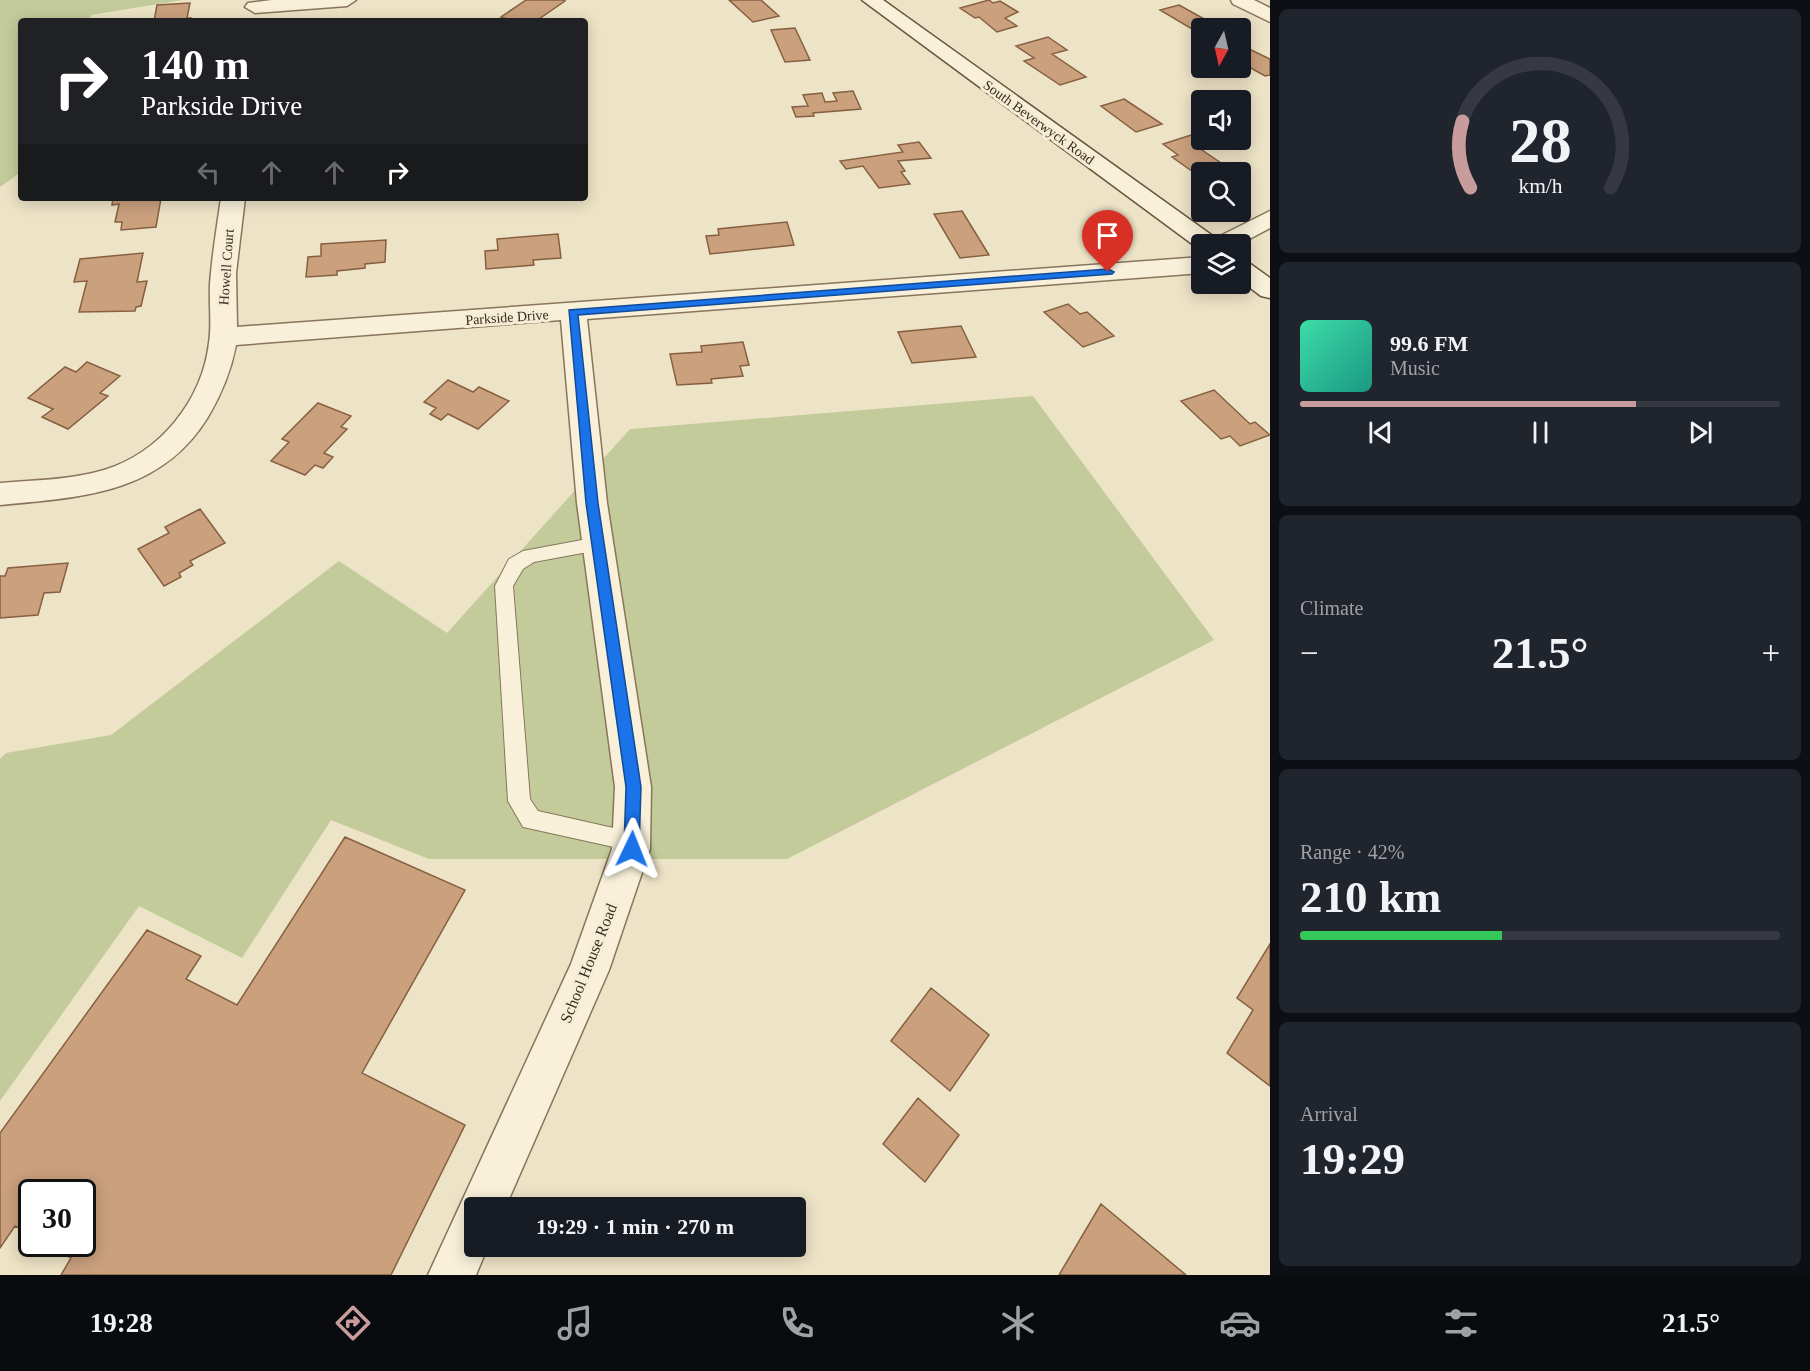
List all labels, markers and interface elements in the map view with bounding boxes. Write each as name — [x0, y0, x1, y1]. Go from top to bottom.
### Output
north arrow — [1191, 18, 1251, 78]
map controls — [1191, 18, 1251, 294]
icon: right — [42, 42, 120, 120]
text: 140 m — [141, 42, 250, 88]
street label: South Beverwyck Road — [981, 77, 1097, 168]
button: sound — [1191, 90, 1251, 150]
text: Parkside Drive — [141, 91, 302, 121]
text: 28 — [1509, 106, 1571, 175]
icon: left — [192, 156, 225, 189]
icon: ahead — [255, 156, 288, 189]
icon: ahead — [318, 156, 351, 189]
icon: right — [381, 156, 414, 189]
button: search — [1191, 162, 1251, 222]
text: km/h — [1518, 174, 1562, 198]
pin — [1082, 210, 1133, 272]
icon: arrive — [1091, 219, 1124, 252]
street label: Howell Court — [216, 228, 237, 306]
button: layers — [1191, 234, 1251, 294]
street label: Parkside Drive — [465, 307, 549, 328]
text: 99.6 FM — [1390, 331, 1468, 356]
text: Music — [1390, 357, 1440, 379]
icon: previous — [1364, 416, 1397, 449]
icon: pause — [1524, 416, 1557, 449]
icon: next — [1684, 416, 1717, 449]
text: Climate — [1300, 597, 1363, 619]
text: 21.5° — [1492, 628, 1588, 678]
text: − — [1300, 635, 1319, 671]
text: + — [1761, 635, 1780, 671]
position arrow — [600, 817, 664, 881]
text: Range · 42% — [1300, 841, 1404, 863]
text: 210 km — [1300, 872, 1441, 922]
street label: School House Road — [557, 901, 620, 1025]
text: Arrival — [1300, 1103, 1358, 1125]
text: 19:29 — [1300, 1134, 1405, 1184]
speed limit sign: 30 — [18, 1179, 96, 1257]
text: 19:29 · 1 min · 270 m — [536, 1214, 734, 1239]
icon: directions — [332, 1302, 374, 1344]
icon: music — [554, 1302, 596, 1344]
icon: phone — [776, 1302, 818, 1344]
icon: climate — [997, 1302, 1039, 1344]
icon: car — [1219, 1302, 1261, 1344]
icon: filters — [1440, 1302, 1482, 1344]
text: 19:28 — [90, 1308, 153, 1338]
text: 21.5° — [1662, 1308, 1720, 1338]

